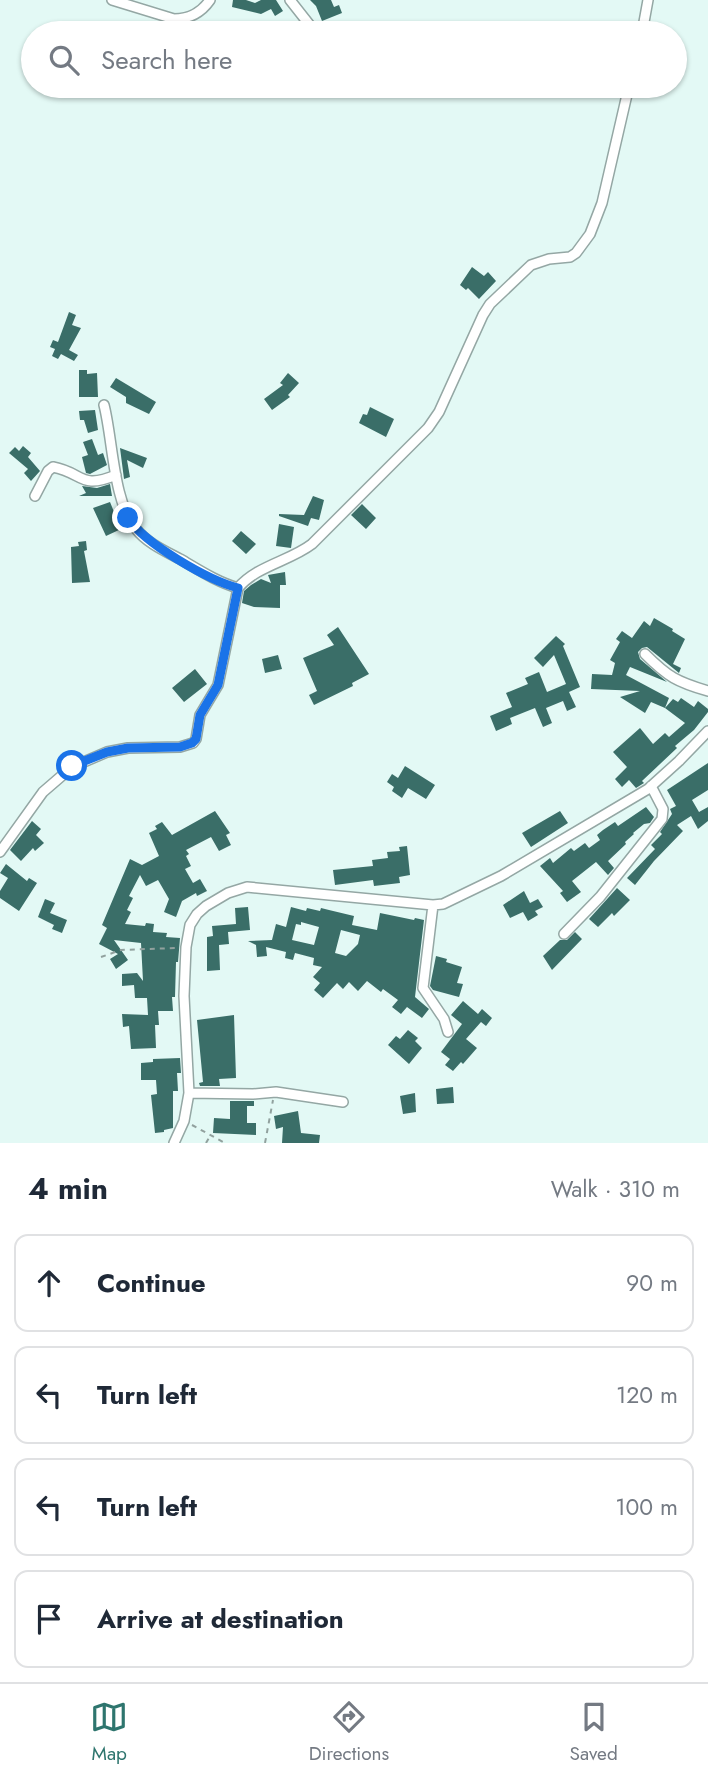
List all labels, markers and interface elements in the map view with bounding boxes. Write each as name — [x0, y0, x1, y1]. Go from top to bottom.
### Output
search box — [21, 21, 687, 98]
icon: search — [45, 41, 83, 79]
text: Search here — [101, 41, 233, 79]
route end — [112, 502, 143, 533]
route start — [56, 750, 87, 781]
text: 4 min — [28, 1167, 108, 1210]
text: Walk · 310 m — [551, 1172, 680, 1206]
icon: ahead — [30, 1264, 68, 1302]
text: Continue — [97, 1264, 206, 1302]
text: 90 m — [626, 1266, 678, 1300]
icon: left — [30, 1376, 68, 1414]
text: Turn left — [97, 1376, 197, 1414]
text: 120 m — [616, 1378, 678, 1412]
icon: left — [30, 1488, 68, 1526]
text: Turn left — [97, 1488, 197, 1526]
text: 100 m — [615, 1490, 678, 1524]
icon: arrive — [30, 1600, 68, 1638]
text: Arrive at destination — [97, 1600, 344, 1638]
tab: Map — [90, 1698, 128, 1767]
tab: Directions — [309, 1698, 389, 1767]
tab: Saved — [570, 1698, 618, 1767]

